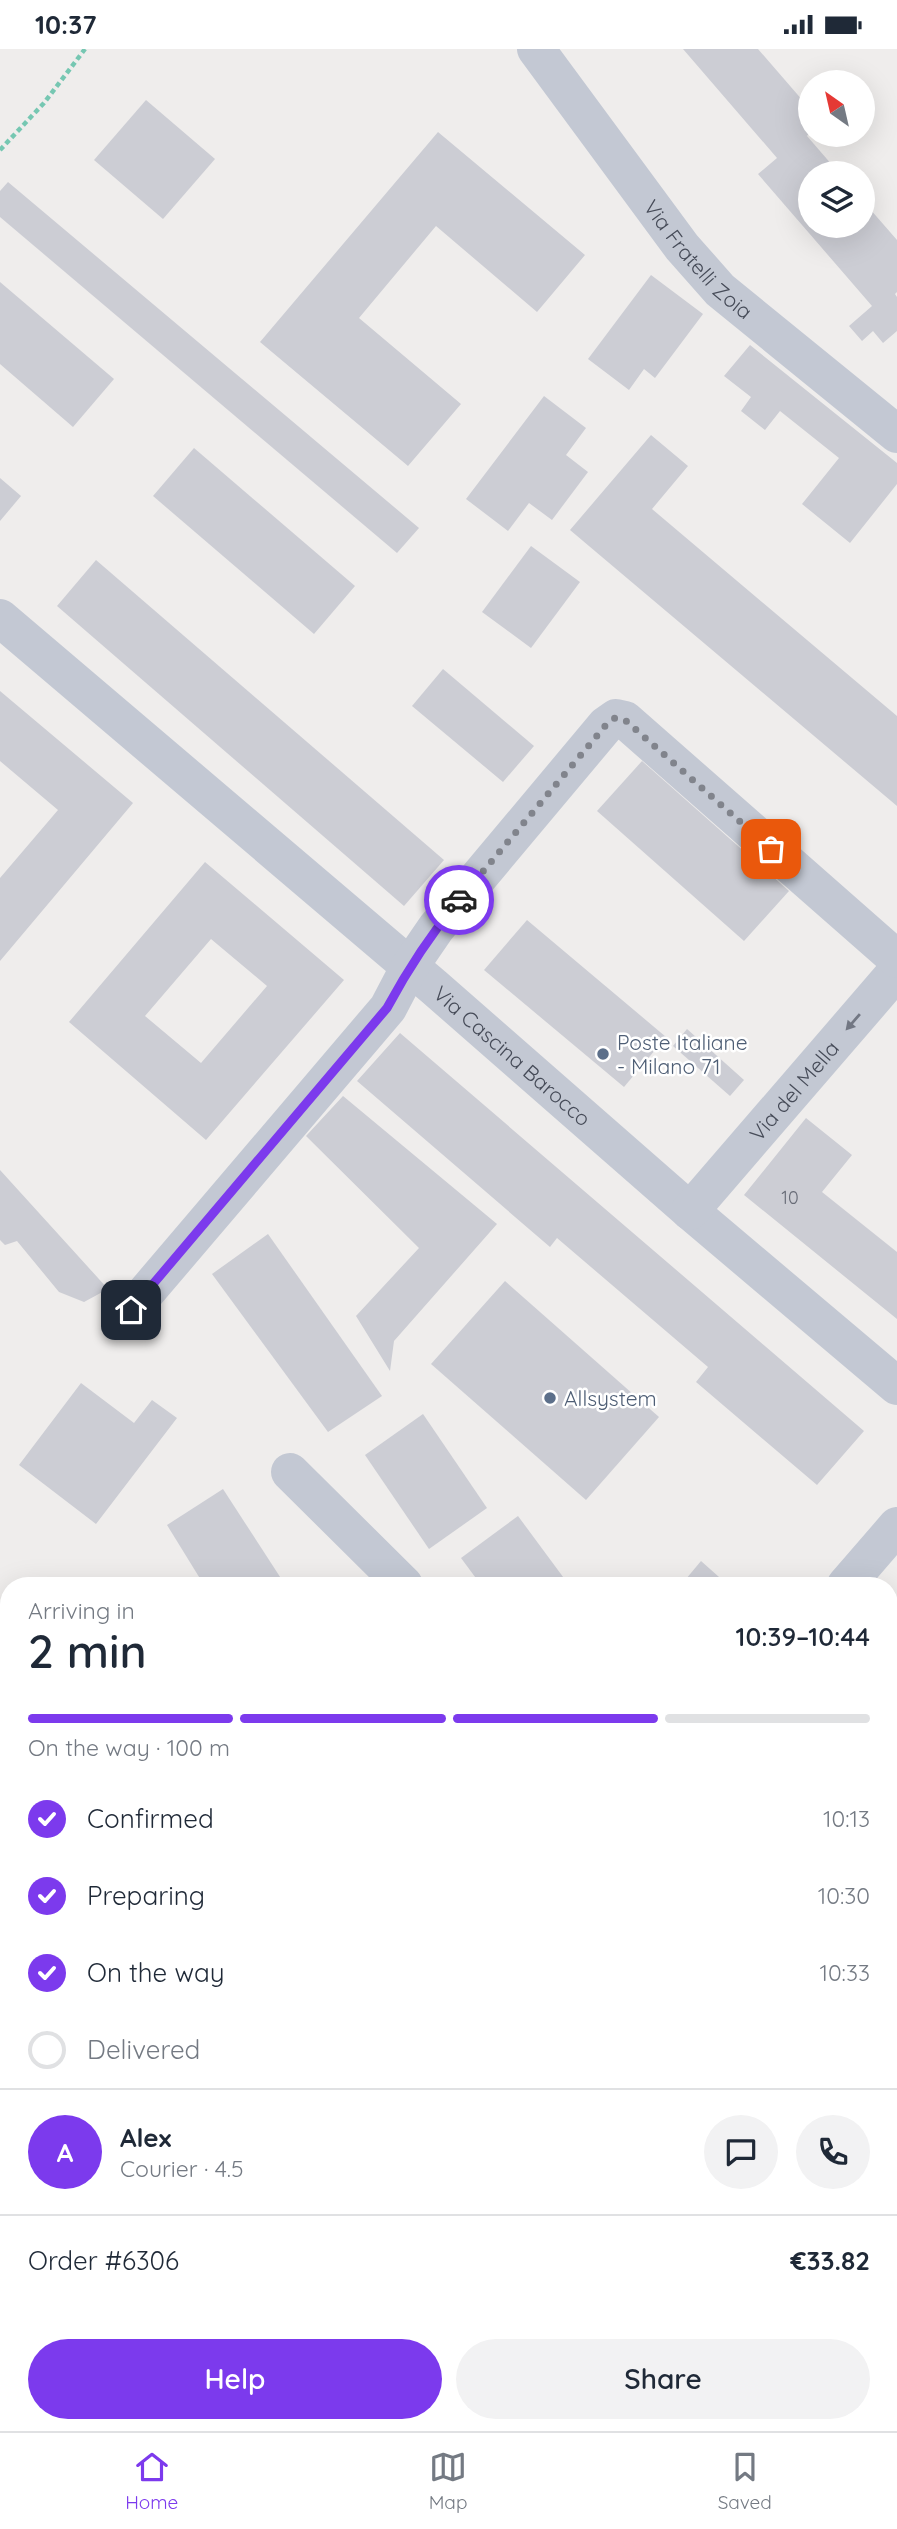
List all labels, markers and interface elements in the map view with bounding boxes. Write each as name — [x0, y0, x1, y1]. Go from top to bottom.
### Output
text: 10:37 — [35, 8, 96, 41]
north arrow — [798, 70, 875, 147]
map controls — [798, 70, 875, 238]
button: layers — [798, 161, 875, 238]
street label: Via Fratelli Zoia — [638, 194, 758, 324]
pin — [741, 819, 801, 879]
icon: bag — [752, 830, 790, 868]
courier — [424, 865, 494, 935]
icon: car — [440, 881, 478, 919]
street label: Via Cascina Barocco — [429, 980, 597, 1131]
one-way arrow — [846, 1014, 861, 1031]
place label: Poste Italiane - Milano 71 — [617, 1029, 748, 1079]
street label: Via del Mella — [744, 1035, 844, 1146]
marker: Poste Italiane - Milano 71 — [595, 1046, 611, 1062]
house number: 10 — [781, 1186, 799, 1209]
pin — [101, 1280, 161, 1340]
icon: home — [112, 1291, 150, 1329]
place label: Allsystem — [564, 1385, 657, 1411]
marker: Allsystem — [542, 1390, 558, 1406]
text: Arriving in — [28, 1596, 135, 1625]
text: 10:39–10:44 — [735, 1620, 870, 1653]
text: 2 min — [28, 1622, 147, 1680]
text: On the way · 100 m — [28, 1733, 230, 1762]
icon: check — [28, 1800, 66, 1838]
text: Confirmed — [87, 1802, 214, 1835]
text: 10:13 — [823, 1804, 870, 1833]
icon: check — [28, 1877, 66, 1915]
text: Preparing — [87, 1879, 205, 1912]
text: 10:30 — [818, 1881, 870, 1910]
icon: check — [28, 1954, 66, 1992]
text: On the way — [87, 1956, 225, 1989]
text: 10:33 — [819, 1958, 870, 1987]
text: Delivered — [87, 2033, 200, 2066]
button: chat — [704, 2115, 778, 2189]
button: phone — [796, 2115, 870, 2189]
text: Alex — [120, 2121, 171, 2154]
text: A — [57, 2136, 73, 2169]
text: Courier · 4.5 — [120, 2154, 244, 2183]
text: Order #6306 — [28, 2244, 179, 2277]
text: €33.82 — [790, 2244, 870, 2277]
button: Help — [28, 2339, 442, 2419]
button: Share — [456, 2339, 870, 2419]
tab: Home — [125, 2448, 178, 2514]
tab: Map — [429, 2448, 467, 2514]
tab: Saved — [718, 2448, 772, 2514]

